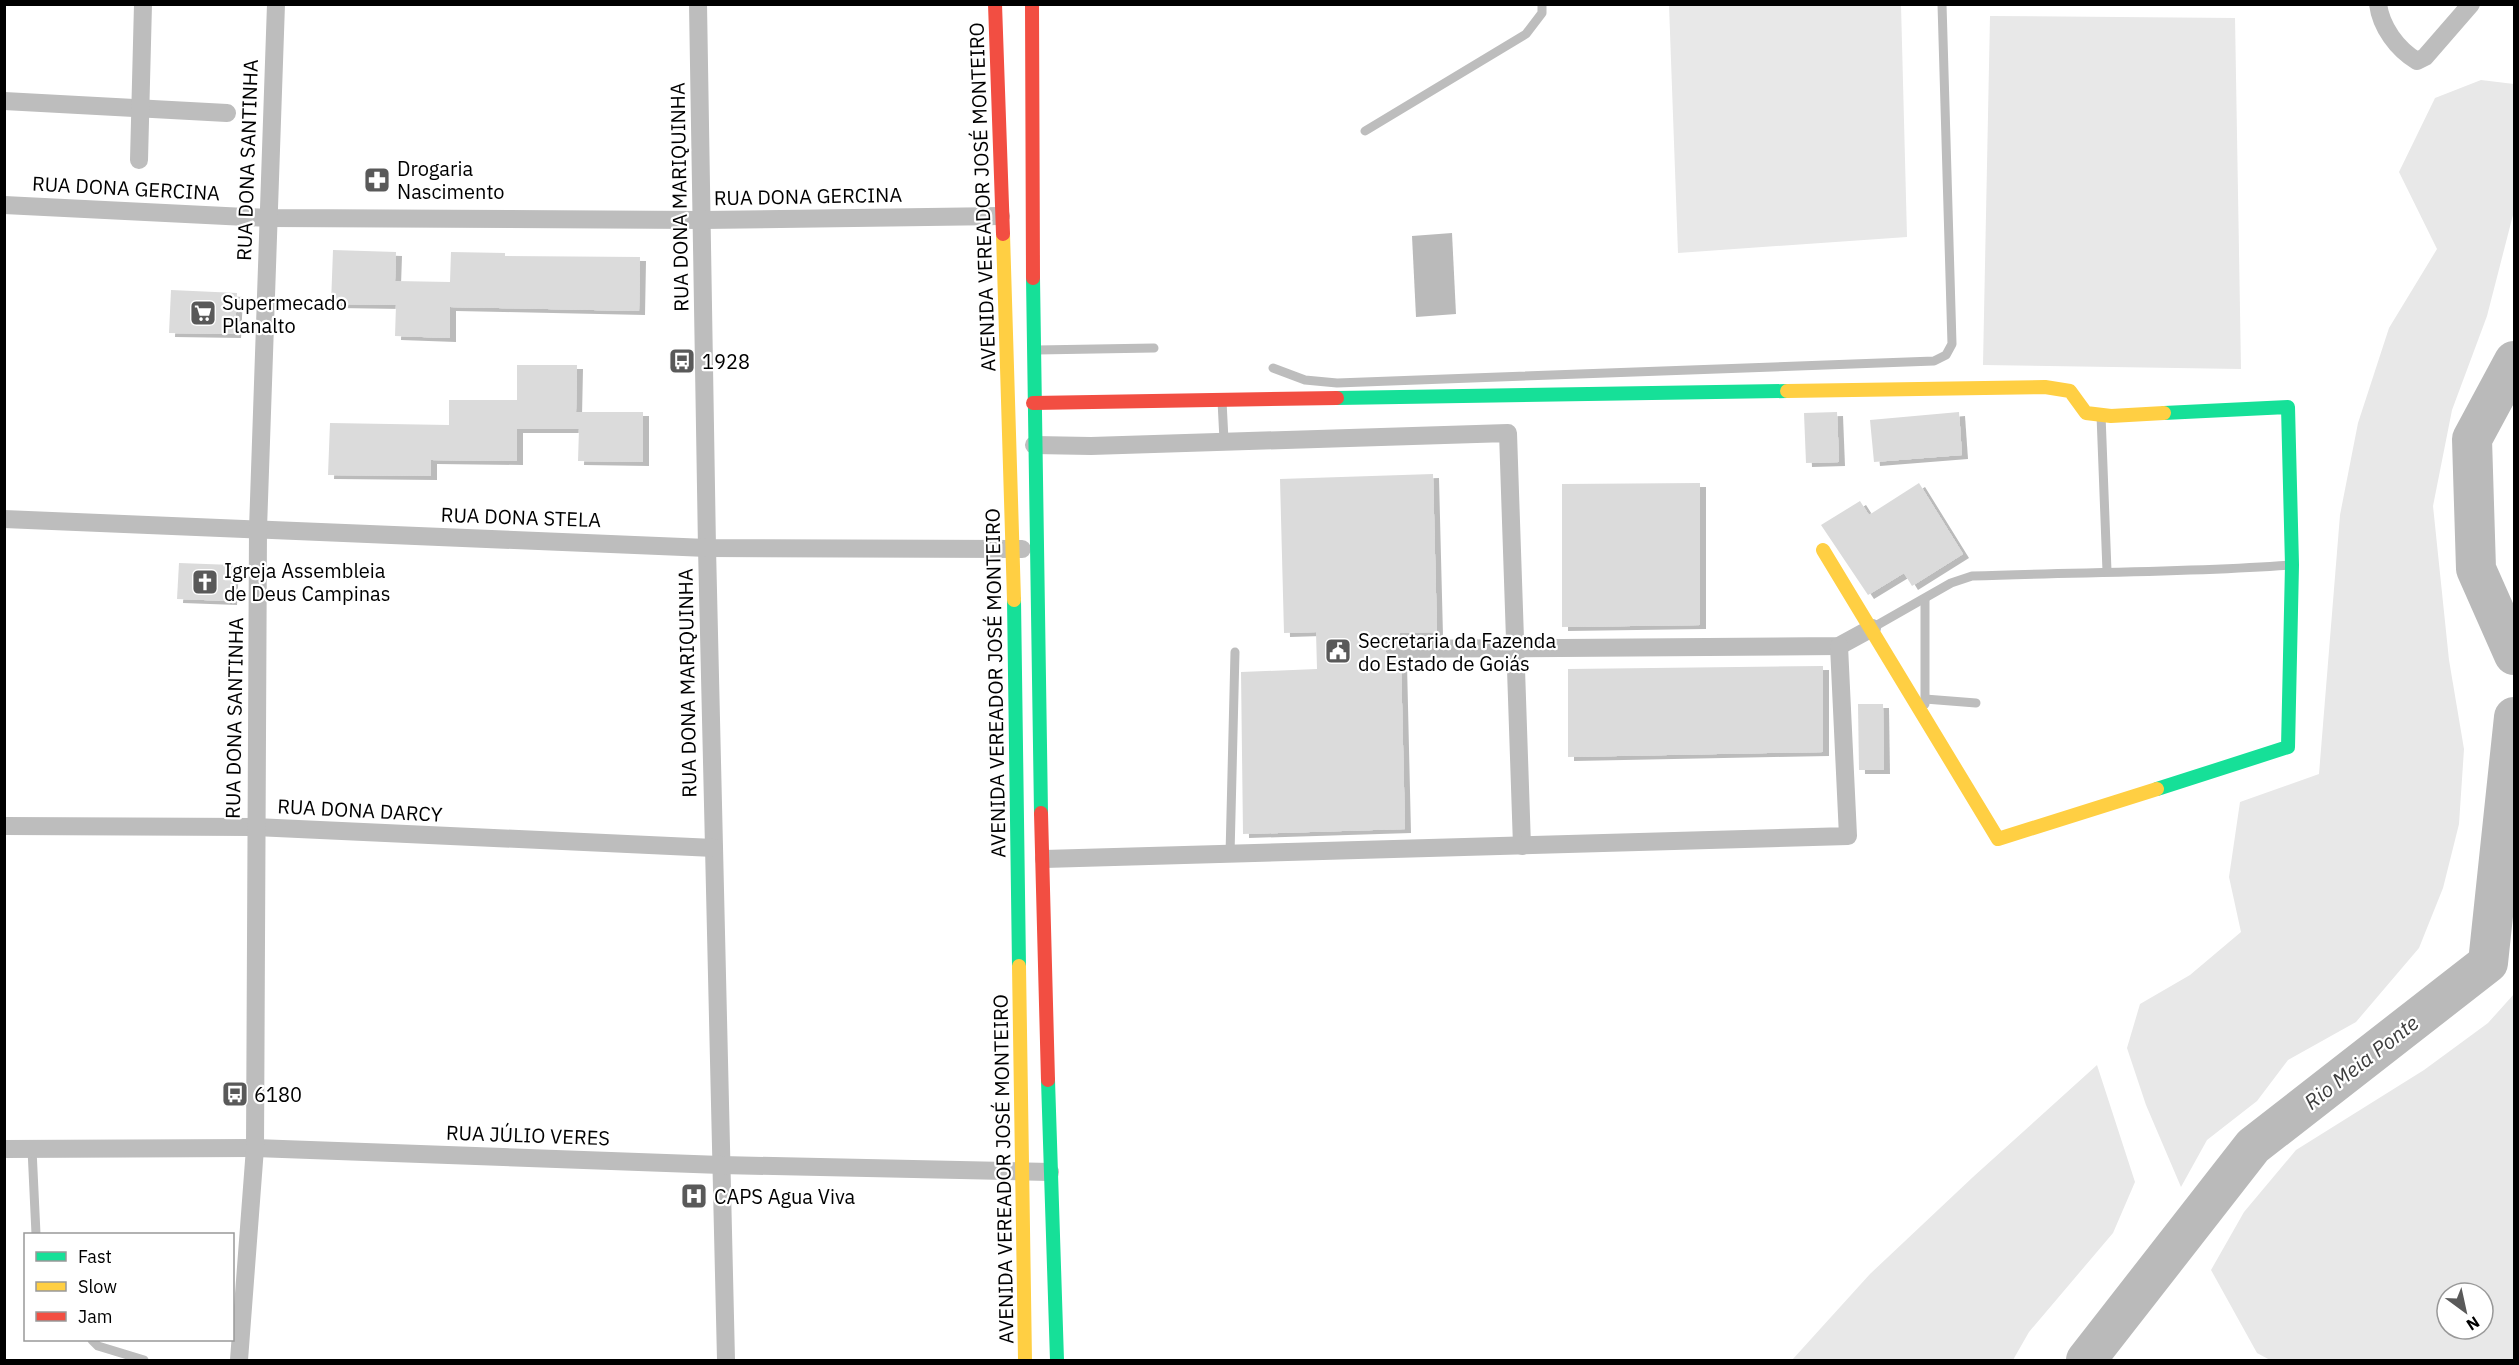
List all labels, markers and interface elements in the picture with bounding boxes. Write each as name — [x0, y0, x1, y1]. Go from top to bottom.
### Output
street label: AVENIDA VEREADOR JOSÉ MONTEIRO — [962, 22, 1002, 372]
street label: RUA DONA SANTINHA — [230, 59, 264, 261]
street label: RUA DONA MARIQUINHA — [663, 82, 694, 312]
place label: Drogaria Nascimento — [397, 155, 505, 205]
pharmacy icon: Drogaria Nascimento — [362, 165, 392, 195]
street label: RUA DONA GERCINA — [31, 170, 221, 206]
street label: RUA DONA GERCINA — [714, 181, 902, 211]
place label: Supermecado Planalto — [222, 289, 347, 339]
supermarket icon: Supermecado Planalto — [188, 298, 218, 328]
bus stop icon: 1928 — [667, 346, 697, 376]
place label: 1928 — [702, 348, 750, 375]
street label: RUA DONA STELA — [440, 501, 602, 533]
street label: AVENIDA VEREADOR JOSÉ MONTEIRO — [978, 508, 1012, 858]
place label: Igreja Assembleia de Deus Campinas — [224, 557, 390, 607]
church icon: Igreja Assembleia de Deus Campinas — [190, 567, 220, 597]
street label: RUA DONA MARIQUINHA — [671, 568, 702, 798]
street label: RUA DONA SANTINHA — [219, 617, 249, 819]
place label: Secretaria da Fazenda do Estado de Goiás — [1358, 627, 1556, 677]
public building icon: Secretaria da Fazenda do Estado de Goiás — [1323, 636, 1353, 666]
street label: RUA DONA DARCY — [277, 792, 443, 828]
street label: AVENIDA VEREADOR JOSÉ MONTEIRO — [986, 994, 1020, 1344]
water label: Rio Meia Ponte — [2298, 1008, 2424, 1115]
bus stop icon: 6180 — [220, 1079, 250, 1109]
place label: 6180 — [254, 1081, 302, 1108]
street label: RUA JÚLIO VERES — [446, 1119, 610, 1151]
hospital icon: CAPS Agua Viva — [679, 1181, 709, 1211]
place label: CAPS Agua Viva — [714, 1183, 856, 1210]
legend — [24, 1233, 234, 1341]
text: Fast — [78, 1245, 112, 1268]
text: Slow — [78, 1275, 117, 1298]
north arrow — [2435, 1281, 2495, 1341]
text: Jam — [78, 1305, 113, 1328]
text: N — [2463, 1312, 2483, 1335]

